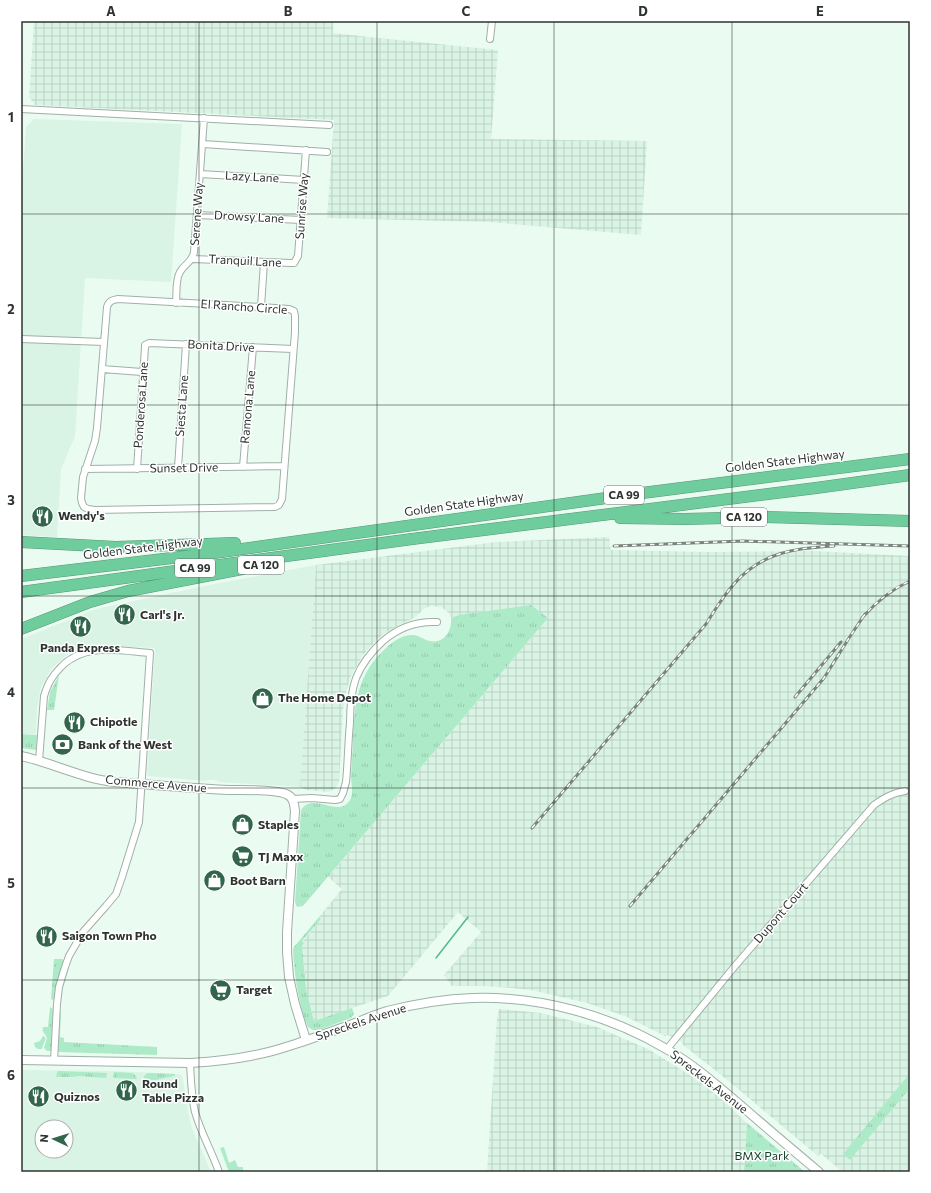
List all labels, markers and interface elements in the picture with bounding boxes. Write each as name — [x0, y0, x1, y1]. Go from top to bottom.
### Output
text: A — [106, 3, 116, 19]
text: B — [284, 3, 293, 19]
text: C — [462, 3, 471, 19]
text: D — [638, 3, 648, 19]
text: E — [816, 3, 824, 19]
text: 1 — [8, 109, 14, 125]
street label: Lazy Lane — [225, 168, 279, 184]
street label: Sunrise Way — [292, 172, 310, 240]
street label: Serene Way — [187, 182, 205, 246]
street label: Drowsy Lane — [214, 207, 284, 225]
street label: Tranquil Lane — [208, 251, 282, 269]
street label: El Rancho Circle — [200, 296, 288, 316]
text: 2 — [7, 301, 15, 317]
street label: Bonita Drive — [187, 336, 255, 354]
street label: Ponderosa Lane — [130, 361, 150, 449]
street label: Ramona Lane — [237, 370, 257, 444]
street label: Siesta Lane — [172, 375, 190, 437]
street label: Golden State Highway — [724, 446, 845, 474]
street label: Sunset Drive — [150, 459, 218, 475]
road number: CA 99 — [604, 486, 644, 504]
street label: Golden State Highway — [403, 488, 524, 518]
text: 3 — [7, 492, 15, 508]
restaurant icon: Wendy's — [29, 503, 55, 529]
place label: Wendy's — [58, 508, 105, 522]
road number: CA 120 — [721, 508, 767, 526]
street label: Golden State Highway — [82, 533, 203, 561]
road number: CA 120 — [238, 556, 284, 574]
road number: CA 99 — [175, 559, 215, 577]
restaurant icon: Carl's Jr. — [111, 602, 137, 628]
place label: Carl's Jr. — [140, 607, 185, 622]
restaurant icon: Panda Express — [67, 614, 93, 640]
place label: Panda Express — [40, 640, 120, 654]
text: 4 — [7, 684, 15, 700]
shop icon: The Home Depot — [250, 685, 276, 711]
place label: The Home Depot — [278, 690, 371, 704]
restaurant icon: Chipotle — [62, 709, 88, 735]
place label: Chipotle — [90, 714, 137, 728]
bank icon: Bank of the West — [49, 732, 75, 758]
place label: Bank of the West — [78, 737, 172, 751]
street label: Commerce Avenue — [105, 772, 207, 794]
shop icon: Staples — [230, 812, 256, 838]
place label: Staples — [258, 817, 299, 831]
supermarket icon: TJ Maxx — [229, 844, 255, 870]
place label: TJ Maxx — [258, 849, 303, 864]
shop icon: Boot Barn — [201, 868, 227, 894]
place label: Boot Barn — [230, 873, 286, 887]
text: 5 — [7, 875, 15, 891]
street label: Dupont Court — [750, 879, 810, 946]
restaurant icon: Saigon Town Pho — [33, 923, 59, 949]
place label: Saigon Town Pho — [62, 928, 157, 942]
supermarket icon: Target — [208, 977, 234, 1003]
place label: Target — [236, 982, 272, 996]
street label: Spreckels Avenue — [314, 1000, 408, 1042]
street label: Spreckels Avenue — [668, 1047, 751, 1116]
text: 6 — [7, 1067, 15, 1083]
place label: Round Table Pizza — [142, 1076, 204, 1104]
restaurant icon: Round Table Pizza — [114, 1078, 140, 1104]
restaurant icon: Quiznos — [26, 1084, 52, 1110]
place label: Quiznos — [54, 1089, 100, 1103]
north arrow — [34, 1119, 74, 1159]
text: N — [37, 1134, 50, 1143]
park label: BMX Park — [735, 1148, 790, 1162]

